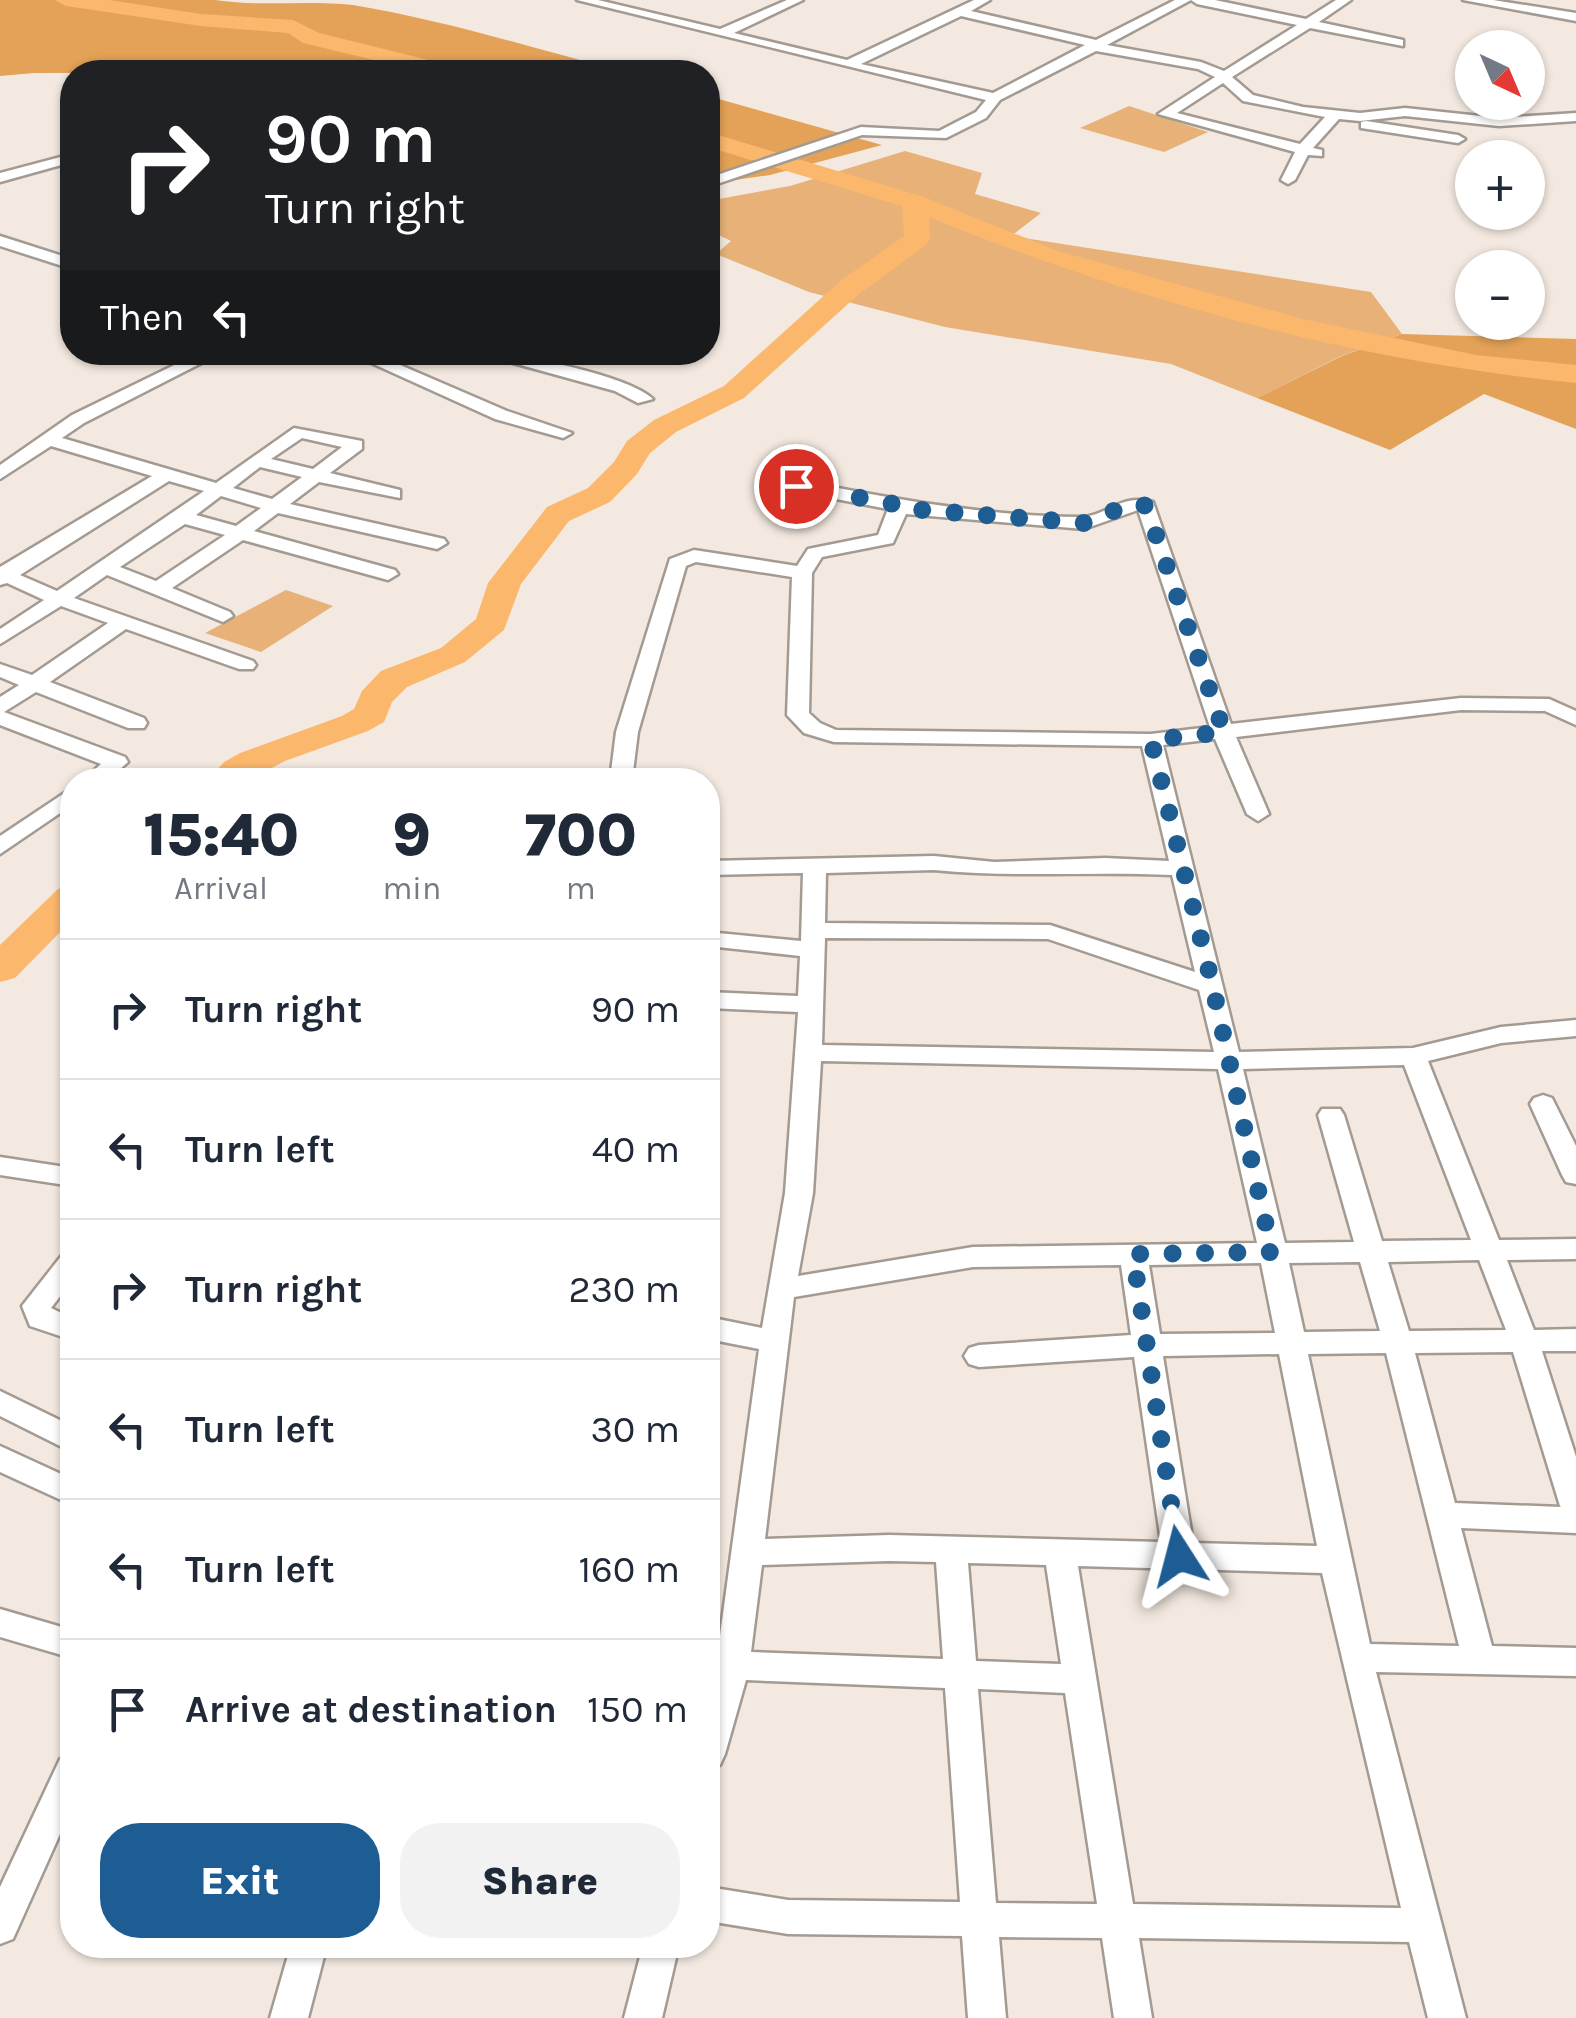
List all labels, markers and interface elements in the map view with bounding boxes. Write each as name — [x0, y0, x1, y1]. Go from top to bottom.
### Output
north arrow — [1455, 30, 1545, 120]
map controls — [1455, 30, 1545, 340]
text: 90 m — [265, 98, 436, 180]
icon: right — [100, 100, 230, 230]
button: + — [1455, 140, 1545, 230]
text: Turn right — [265, 182, 465, 234]
button: − — [1455, 250, 1545, 340]
icon: left — [204, 290, 259, 345]
text: Then — [100, 295, 184, 340]
pin — [754, 444, 839, 529]
icon: arrive — [769, 459, 824, 514]
text: 15:40 — [143, 800, 299, 870]
text: 9 — [393, 800, 431, 870]
text: 700 — [524, 800, 637, 870]
text: Arrival — [174, 870, 268, 907]
text: min — [382, 870, 441, 907]
text: m — [566, 870, 596, 907]
icon: right — [100, 982, 155, 1037]
text: Turn right — [185, 987, 362, 1032]
text: 90 m — [591, 987, 680, 1032]
icon: left — [100, 1122, 155, 1177]
text: Turn left — [185, 1127, 335, 1172]
text: 40 m — [592, 1127, 680, 1172]
icon: right — [100, 1262, 155, 1317]
text: Turn right — [185, 1267, 362, 1312]
text: 230 m — [568, 1267, 680, 1312]
icon: left — [100, 1402, 155, 1457]
text: Turn left — [185, 1407, 335, 1452]
text: 30 m — [590, 1407, 680, 1452]
position arrow — [1127, 1504, 1231, 1608]
icon: left — [100, 1542, 155, 1597]
text: Turn left — [185, 1547, 335, 1592]
text: 160 m — [579, 1547, 680, 1592]
icon: arrive — [100, 1682, 155, 1737]
text: Arrive at destination — [185, 1687, 557, 1732]
text: 150 m — [587, 1687, 688, 1732]
button: Exit — [100, 1823, 380, 1938]
button: Share — [400, 1823, 680, 1938]

